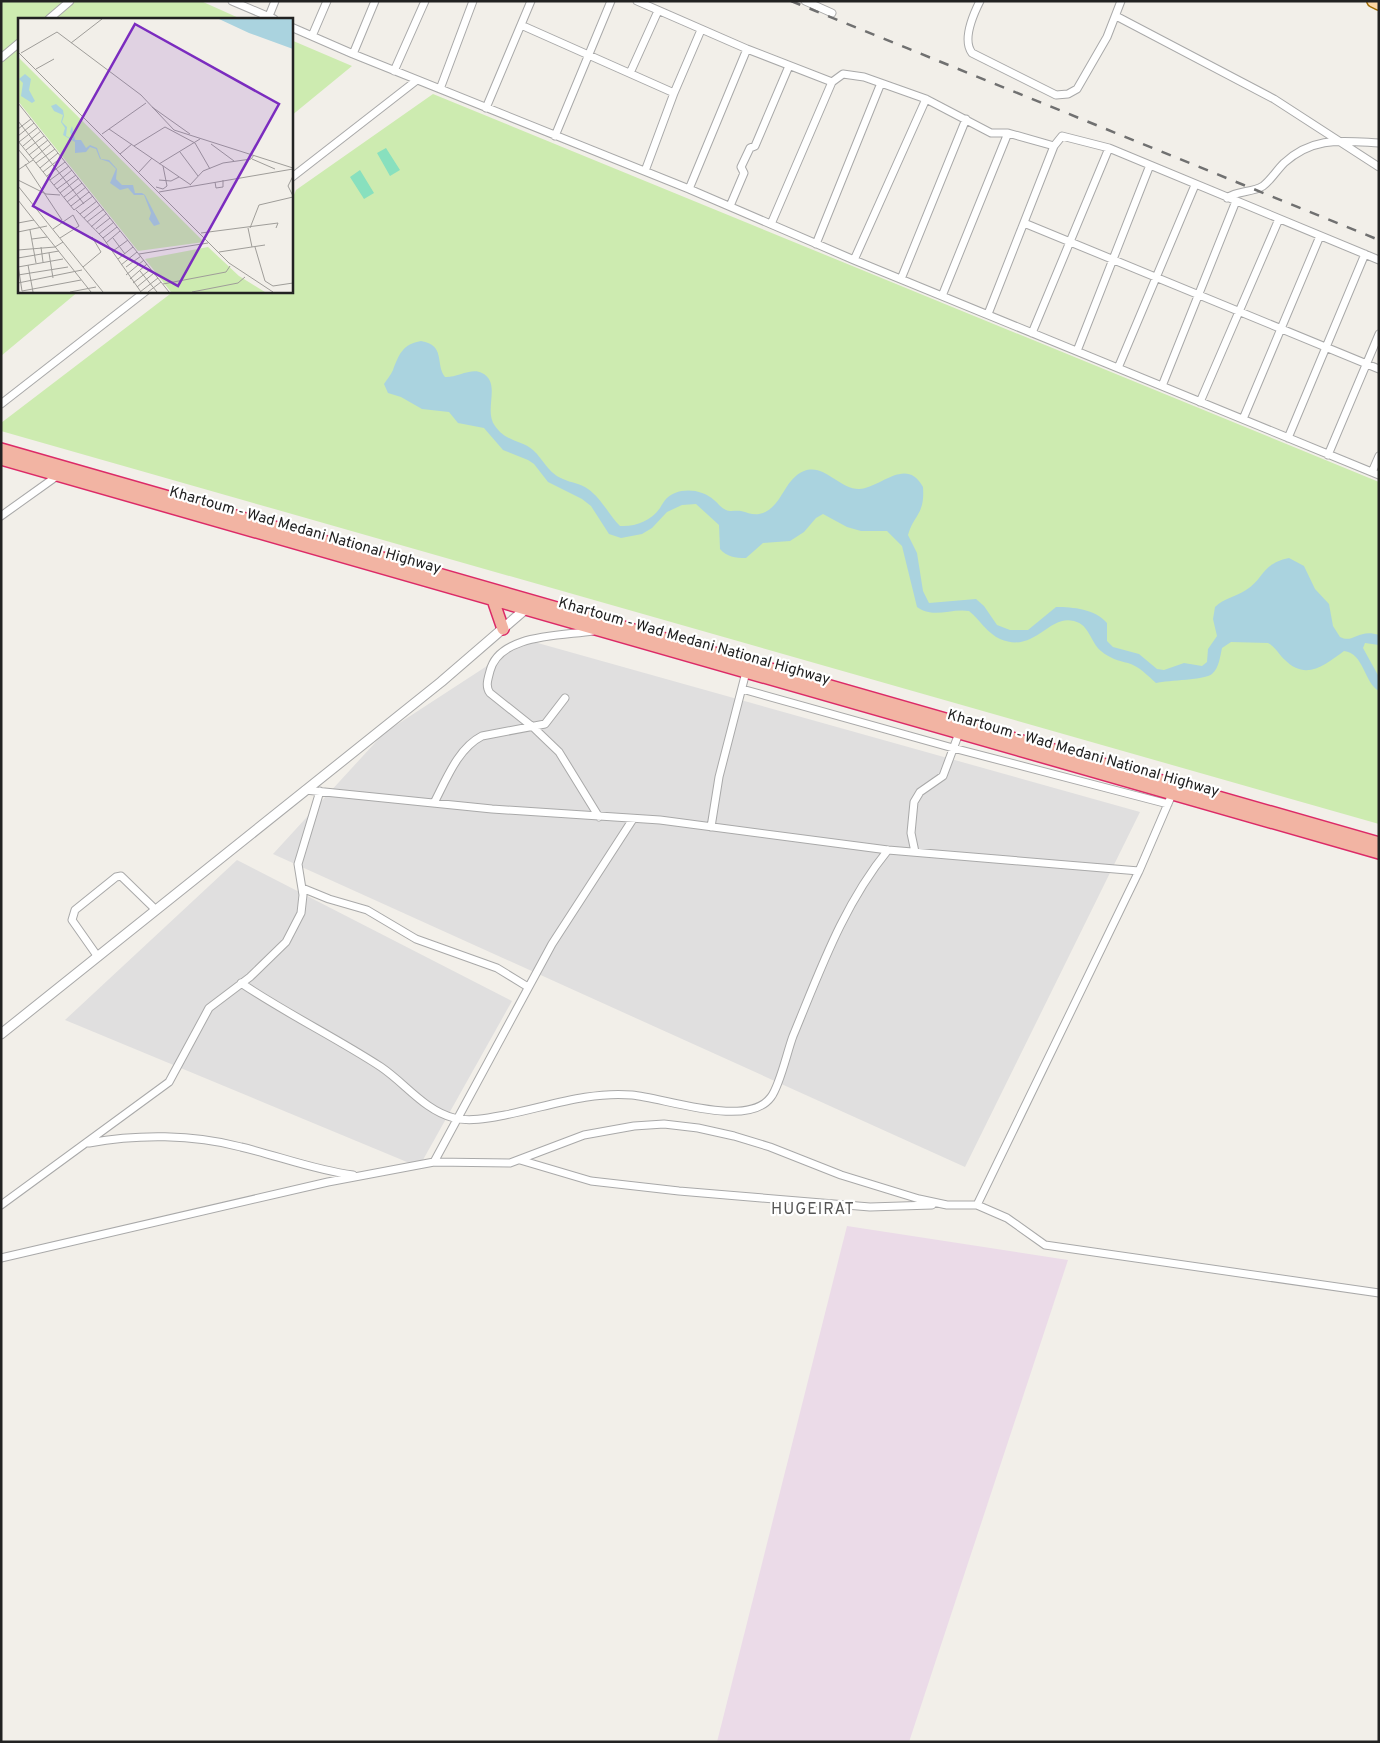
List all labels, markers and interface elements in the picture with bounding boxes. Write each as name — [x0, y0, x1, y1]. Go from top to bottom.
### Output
inset map — [18, 18, 292, 292]
street label: Khartoum - Wad Medani National Highway — [167, 483, 443, 579]
street label: Khartoum - Wad Medani National Highway — [556, 594, 832, 690]
street label: Khartoum - Wad Medani National Highway — [945, 706, 1221, 802]
district label: HUGEIRAT — [771, 1200, 855, 1220]

